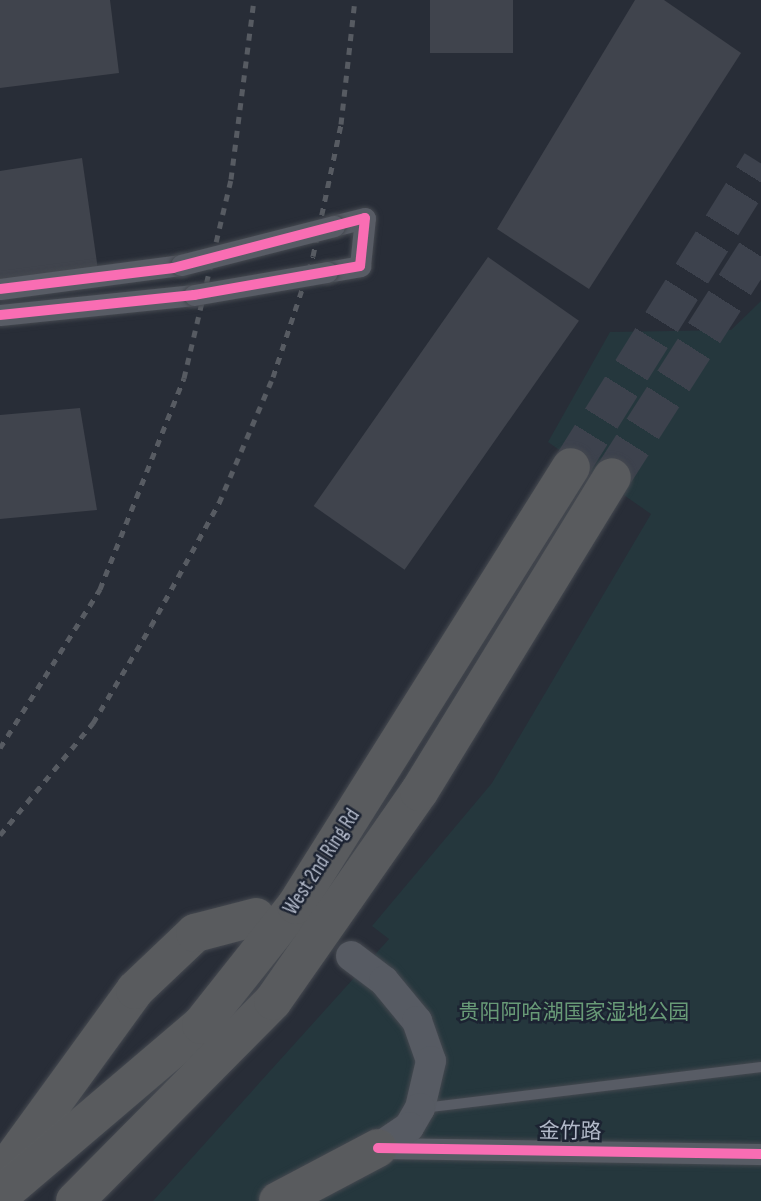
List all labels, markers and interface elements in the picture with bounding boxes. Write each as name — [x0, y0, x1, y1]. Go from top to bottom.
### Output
street label: West 2nd Ring Rd — [278, 804, 366, 920]
park label: 贵阳阿哈湖国家湿地公园 — [459, 1000, 689, 1026]
street label: 金竹路 — [538, 1119, 602, 1145]

